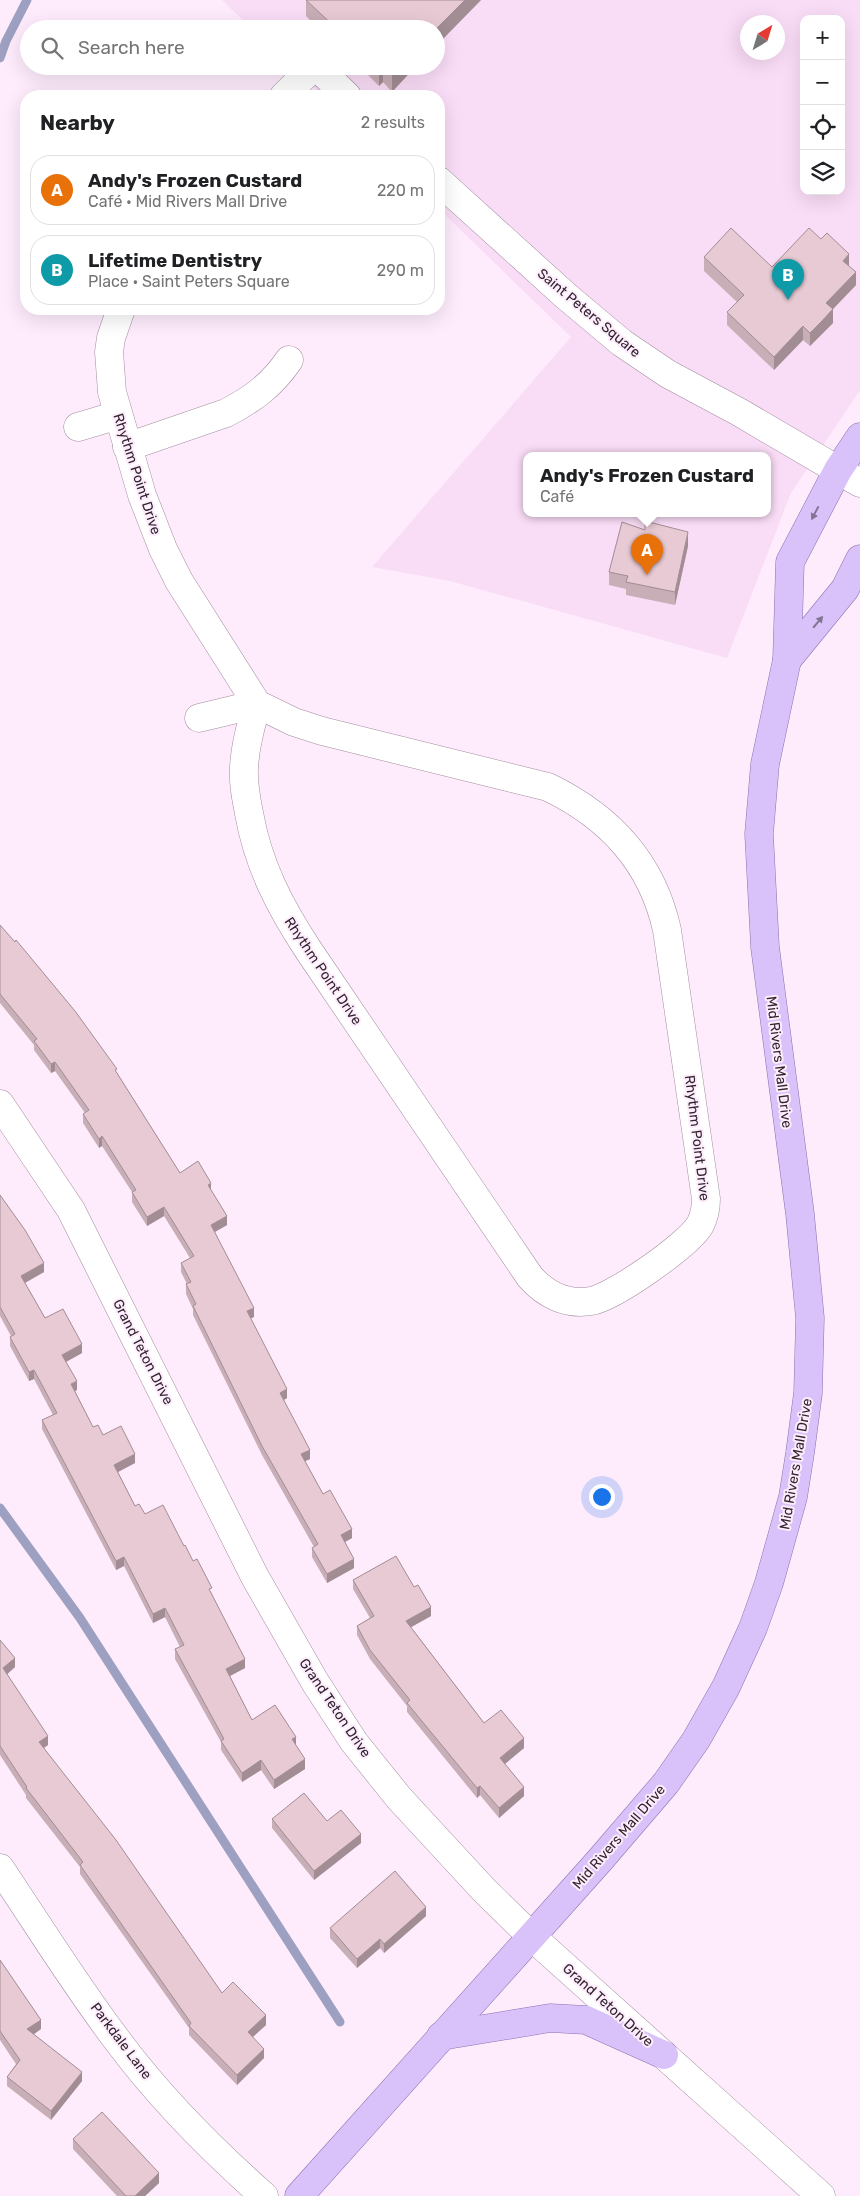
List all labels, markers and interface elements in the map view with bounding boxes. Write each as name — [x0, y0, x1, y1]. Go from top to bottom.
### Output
north arrow — [740, 15, 785, 60]
map controls — [800, 15, 845, 195]
button: + — [800, 15, 845, 60]
search box — [20, 20, 445, 75]
icon: search — [38, 34, 66, 62]
text: Search here — [78, 36, 185, 59]
button: − — [800, 60, 845, 105]
button: locate — [800, 105, 845, 150]
text: Nearby — [40, 110, 115, 135]
text: 2 results — [361, 113, 425, 132]
button: layers — [800, 150, 845, 195]
text: Andy's Frozen Custard — [88, 169, 302, 192]
text: A — [51, 181, 63, 200]
text: 220 m — [377, 181, 424, 200]
text: Café · Mid Rivers Mall Drive — [88, 192, 287, 211]
text: Lifetime Dentistry — [88, 249, 262, 272]
pin: B — [772, 259, 804, 300]
text: B — [51, 261, 63, 280]
text: 290 m — [377, 261, 424, 280]
street label: Saint Peters Square — [534, 265, 644, 361]
text: Place · Saint Peters Square — [88, 272, 290, 291]
street label: Rhythm Point Drive — [109, 411, 165, 537]
popup — [523, 452, 771, 517]
text: Andy's Frozen Custard — [540, 464, 754, 487]
text: Café — [540, 487, 574, 506]
one-way arrow — [811, 506, 819, 521]
pin: A — [631, 534, 663, 575]
one-way arrow — [812, 616, 823, 629]
street label: Rhythm Point Drive — [281, 914, 365, 1028]
street label: Mid Rivers Mall Drive — [762, 995, 796, 1129]
street label: Rhythm Point Drive — [681, 1074, 713, 1202]
street label: Grand Teton Drive — [109, 1296, 177, 1408]
street label: Mid Rivers Mall Drive — [776, 1397, 816, 1531]
your location — [589, 1484, 615, 1510]
street label: Grand Teton Drive — [296, 1655, 375, 1761]
street label: Mid Rivers Mall Drive — [569, 1781, 669, 1893]
street label: Grand Teton Drive — [559, 1960, 657, 2050]
street label: Parkdale Lane — [87, 1999, 155, 2083]

